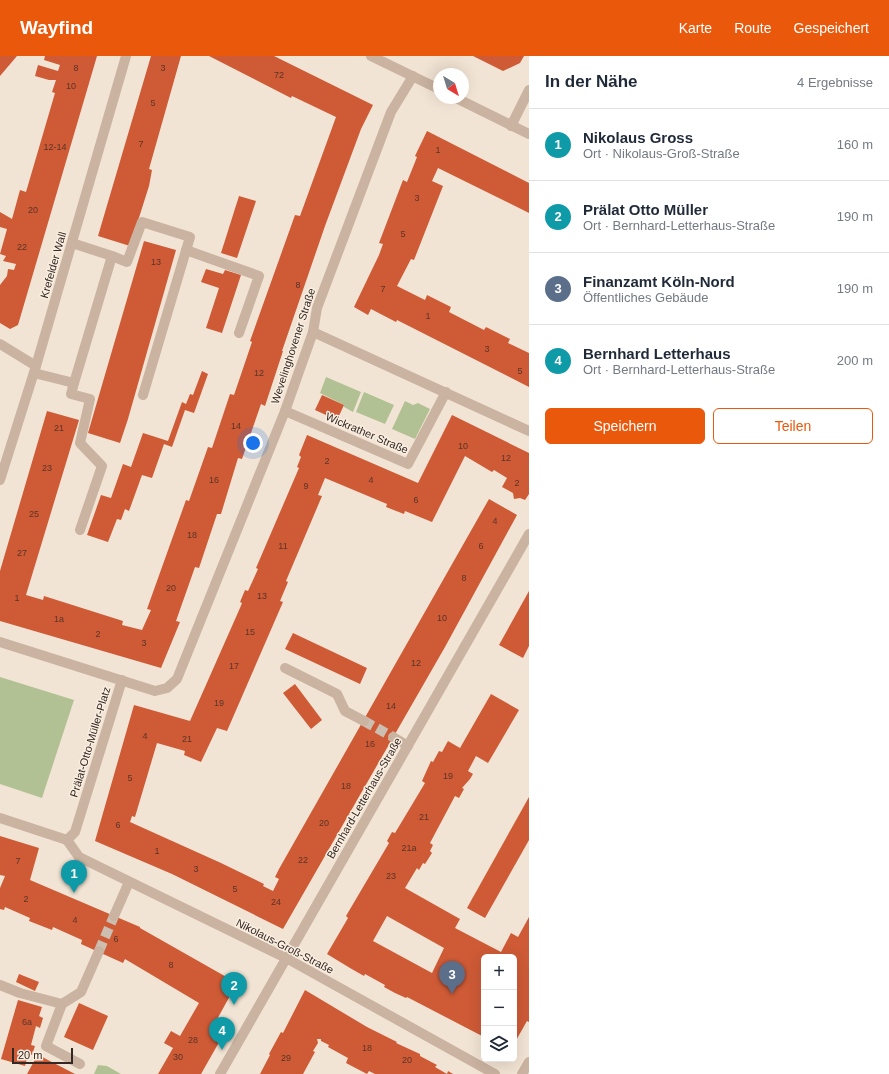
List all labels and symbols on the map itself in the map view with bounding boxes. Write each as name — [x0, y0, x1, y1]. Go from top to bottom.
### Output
house number: 8 — [73, 63, 79, 73]
house number: 3 — [160, 63, 166, 73]
north arrow — [433, 68, 469, 104]
house number: 72 — [274, 70, 284, 80]
house number: 10 — [66, 81, 76, 91]
house number: 5 — [150, 98, 156, 108]
house number: 7 — [138, 139, 144, 149]
house number: 12-14 — [43, 142, 67, 152]
house number: 1 — [435, 145, 441, 155]
house number: 3 — [414, 193, 420, 203]
house number: 20 — [28, 205, 38, 215]
house number: 5 — [400, 229, 406, 239]
street label: Krefelder Wall — [38, 230, 68, 300]
house number: 22 — [17, 242, 27, 252]
house number: 13 — [151, 257, 161, 267]
house number: 8 — [295, 280, 301, 290]
house number: 7 — [380, 284, 386, 294]
street label: Wevelinghovener Straße — [269, 287, 317, 405]
house number: 1 — [425, 311, 431, 321]
house number: 3 — [484, 344, 490, 354]
house number: 5 — [517, 366, 523, 376]
house number: 12 — [254, 368, 264, 378]
street label: Wickrather Straße — [324, 410, 410, 456]
house number: 14 — [231, 421, 241, 431]
house number: 21 — [54, 423, 64, 433]
your location — [243, 433, 263, 453]
house number: 10 — [458, 441, 468, 451]
house number: 12 — [501, 453, 511, 463]
house number: 2 — [324, 456, 330, 466]
house number: 23 — [42, 463, 52, 473]
house number: 16 — [209, 475, 219, 485]
house number: 4 — [368, 475, 374, 485]
house number: 2 — [514, 478, 520, 488]
house number: 9 — [303, 481, 309, 491]
house number: 6 — [413, 495, 419, 505]
house number: 25 — [29, 509, 39, 519]
house number: 4 — [492, 516, 498, 526]
house number: 18 — [187, 530, 197, 540]
house number: 11 — [278, 541, 288, 551]
house number: 6 — [478, 541, 484, 551]
house number: 27 — [17, 548, 27, 558]
house number: 8 — [461, 573, 467, 583]
house number: 20 — [166, 583, 176, 593]
house number: 13 — [257, 591, 267, 601]
house number: 1 — [14, 593, 20, 603]
house number: 10 — [437, 613, 447, 623]
house number: 1a — [54, 614, 64, 624]
house number: 15 — [245, 627, 255, 637]
house number: 2 — [95, 629, 101, 639]
house number: 3 — [141, 638, 147, 648]
house number: 12 — [411, 658, 421, 668]
house number: 17 — [229, 661, 239, 671]
street label: Prälat-Otto-Müller-Platz — [67, 685, 113, 799]
house number: 19 — [214, 698, 224, 708]
house number: 14 — [386, 701, 396, 711]
house number: 4 — [142, 731, 148, 741]
house number: 21 — [182, 734, 192, 744]
street label: Bernhard-Letterhaus-Straße — [324, 735, 404, 861]
house number: 16 — [365, 739, 375, 749]
house number: 19 — [443, 771, 453, 781]
house number: 5 — [127, 773, 133, 783]
house number: 18 — [341, 781, 351, 791]
house number: 21 — [419, 812, 429, 822]
house number: 20 — [319, 818, 329, 828]
house number: 6 — [115, 820, 121, 830]
house number: 21a — [401, 843, 417, 853]
house number: 1 — [154, 846, 160, 856]
house number: 22 — [298, 855, 308, 865]
house number: 7 — [15, 856, 21, 866]
pin: 1 — [61, 860, 87, 893]
house number: 3 — [193, 864, 199, 874]
house number: 23 — [386, 871, 396, 881]
house number: 5 — [232, 884, 238, 894]
house number: 2 — [23, 894, 29, 904]
house number: 24 — [271, 897, 281, 907]
house number: 4 — [72, 915, 78, 925]
street label: Nikolaus-Groß-Straße — [234, 916, 336, 976]
house number: 6 — [113, 934, 119, 944]
house number: 8 — [168, 960, 174, 970]
pin: 3 — [439, 961, 465, 994]
pin: 2 — [221, 972, 247, 1005]
house number: 6a — [22, 1017, 32, 1027]
pin: 4 — [209, 1017, 235, 1050]
house number: 28 — [188, 1035, 198, 1045]
house number: 18 — [362, 1043, 372, 1053]
scale bar — [12, 1046, 73, 1065]
house number: 30 — [173, 1052, 183, 1062]
house number: 29 — [281, 1053, 291, 1063]
house number: 20 — [402, 1055, 412, 1065]

